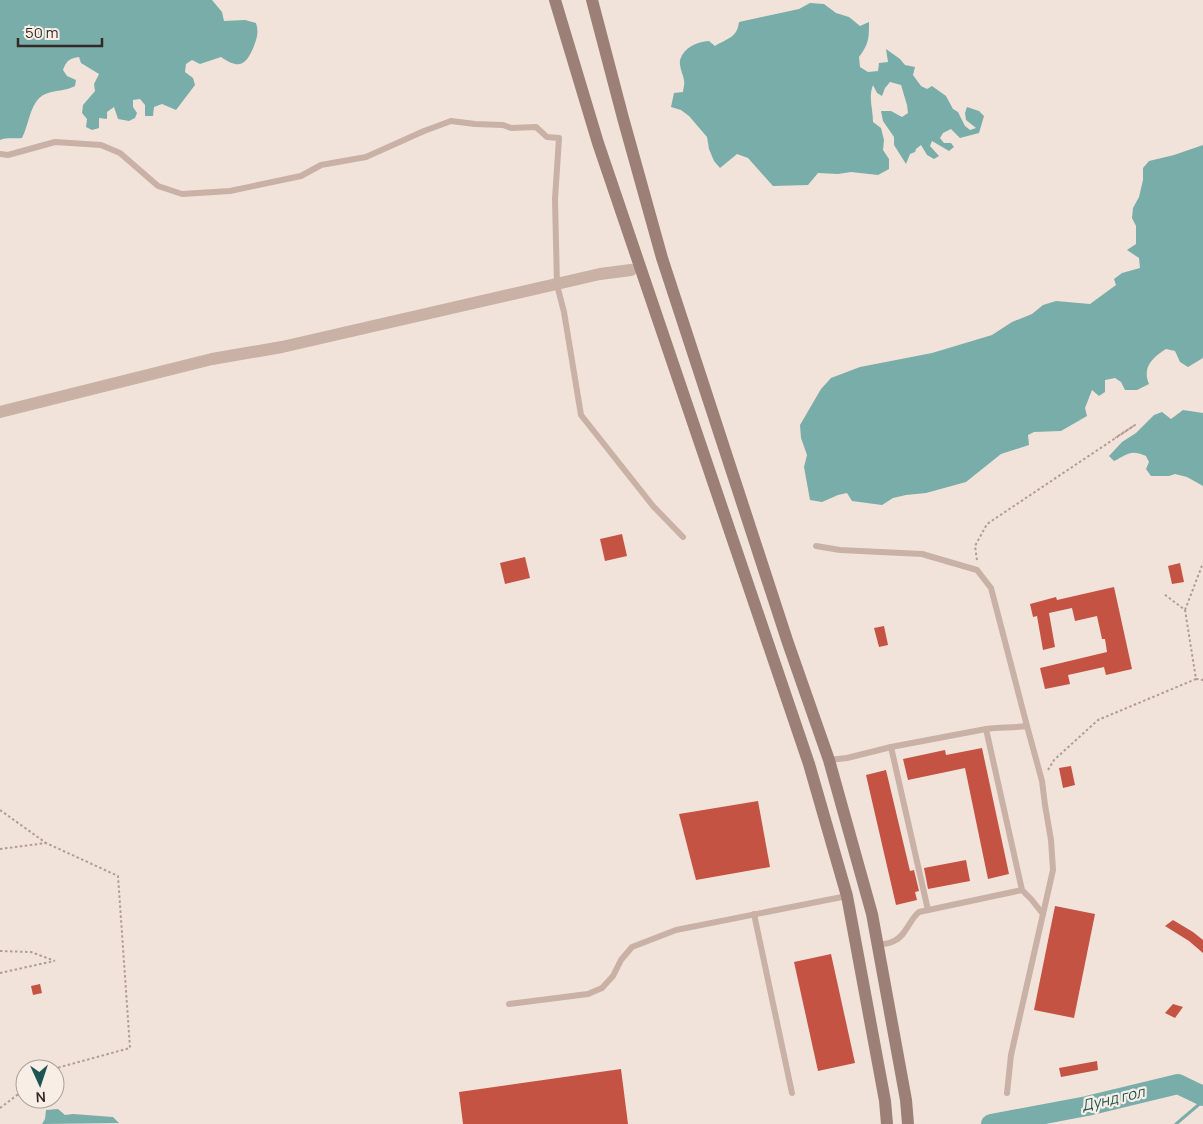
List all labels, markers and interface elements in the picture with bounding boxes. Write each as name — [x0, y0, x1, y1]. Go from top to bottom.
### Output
scale bar — [18, 15, 101, 47]
text: 50 m — [25, 22, 59, 43]
north arrow — [15, 1059, 65, 1109]
water label: Дунд гол — [1079, 1081, 1148, 1116]
text: N — [35, 1088, 46, 1107]

